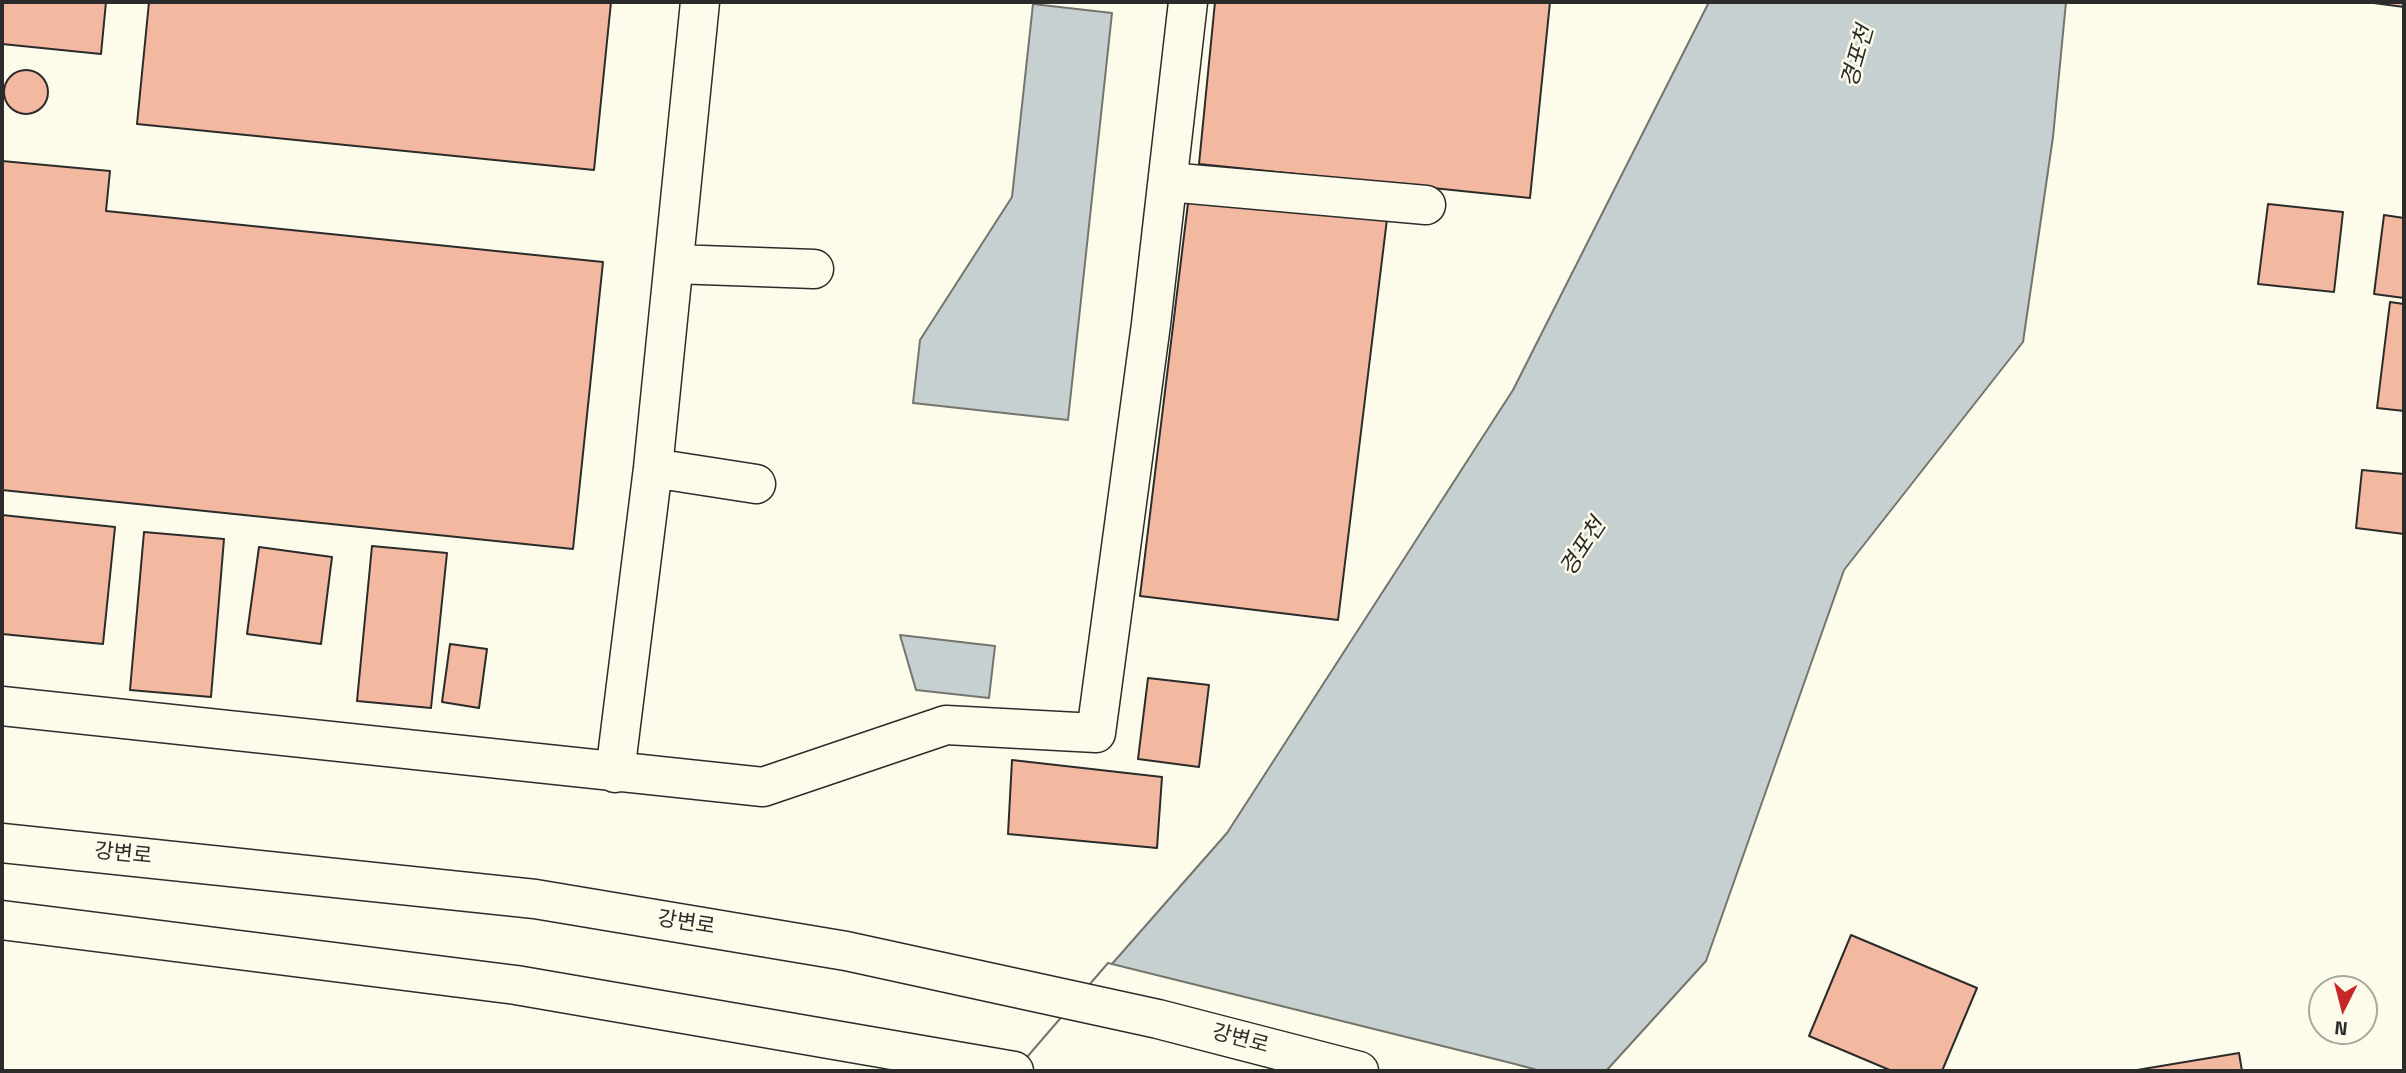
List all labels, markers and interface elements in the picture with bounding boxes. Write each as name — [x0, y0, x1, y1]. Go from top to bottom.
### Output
water label: 경포천 — [1837, 23, 1881, 91]
water label: 경포천 — [1555, 514, 1613, 582]
street label: 강변로 — [93, 839, 153, 871]
street label: 강변로 — [655, 907, 717, 941]
north arrow — [2308, 975, 2378, 1045]
text: N — [2333, 1014, 2349, 1045]
street label: 강변로 — [1209, 1020, 1271, 1060]

